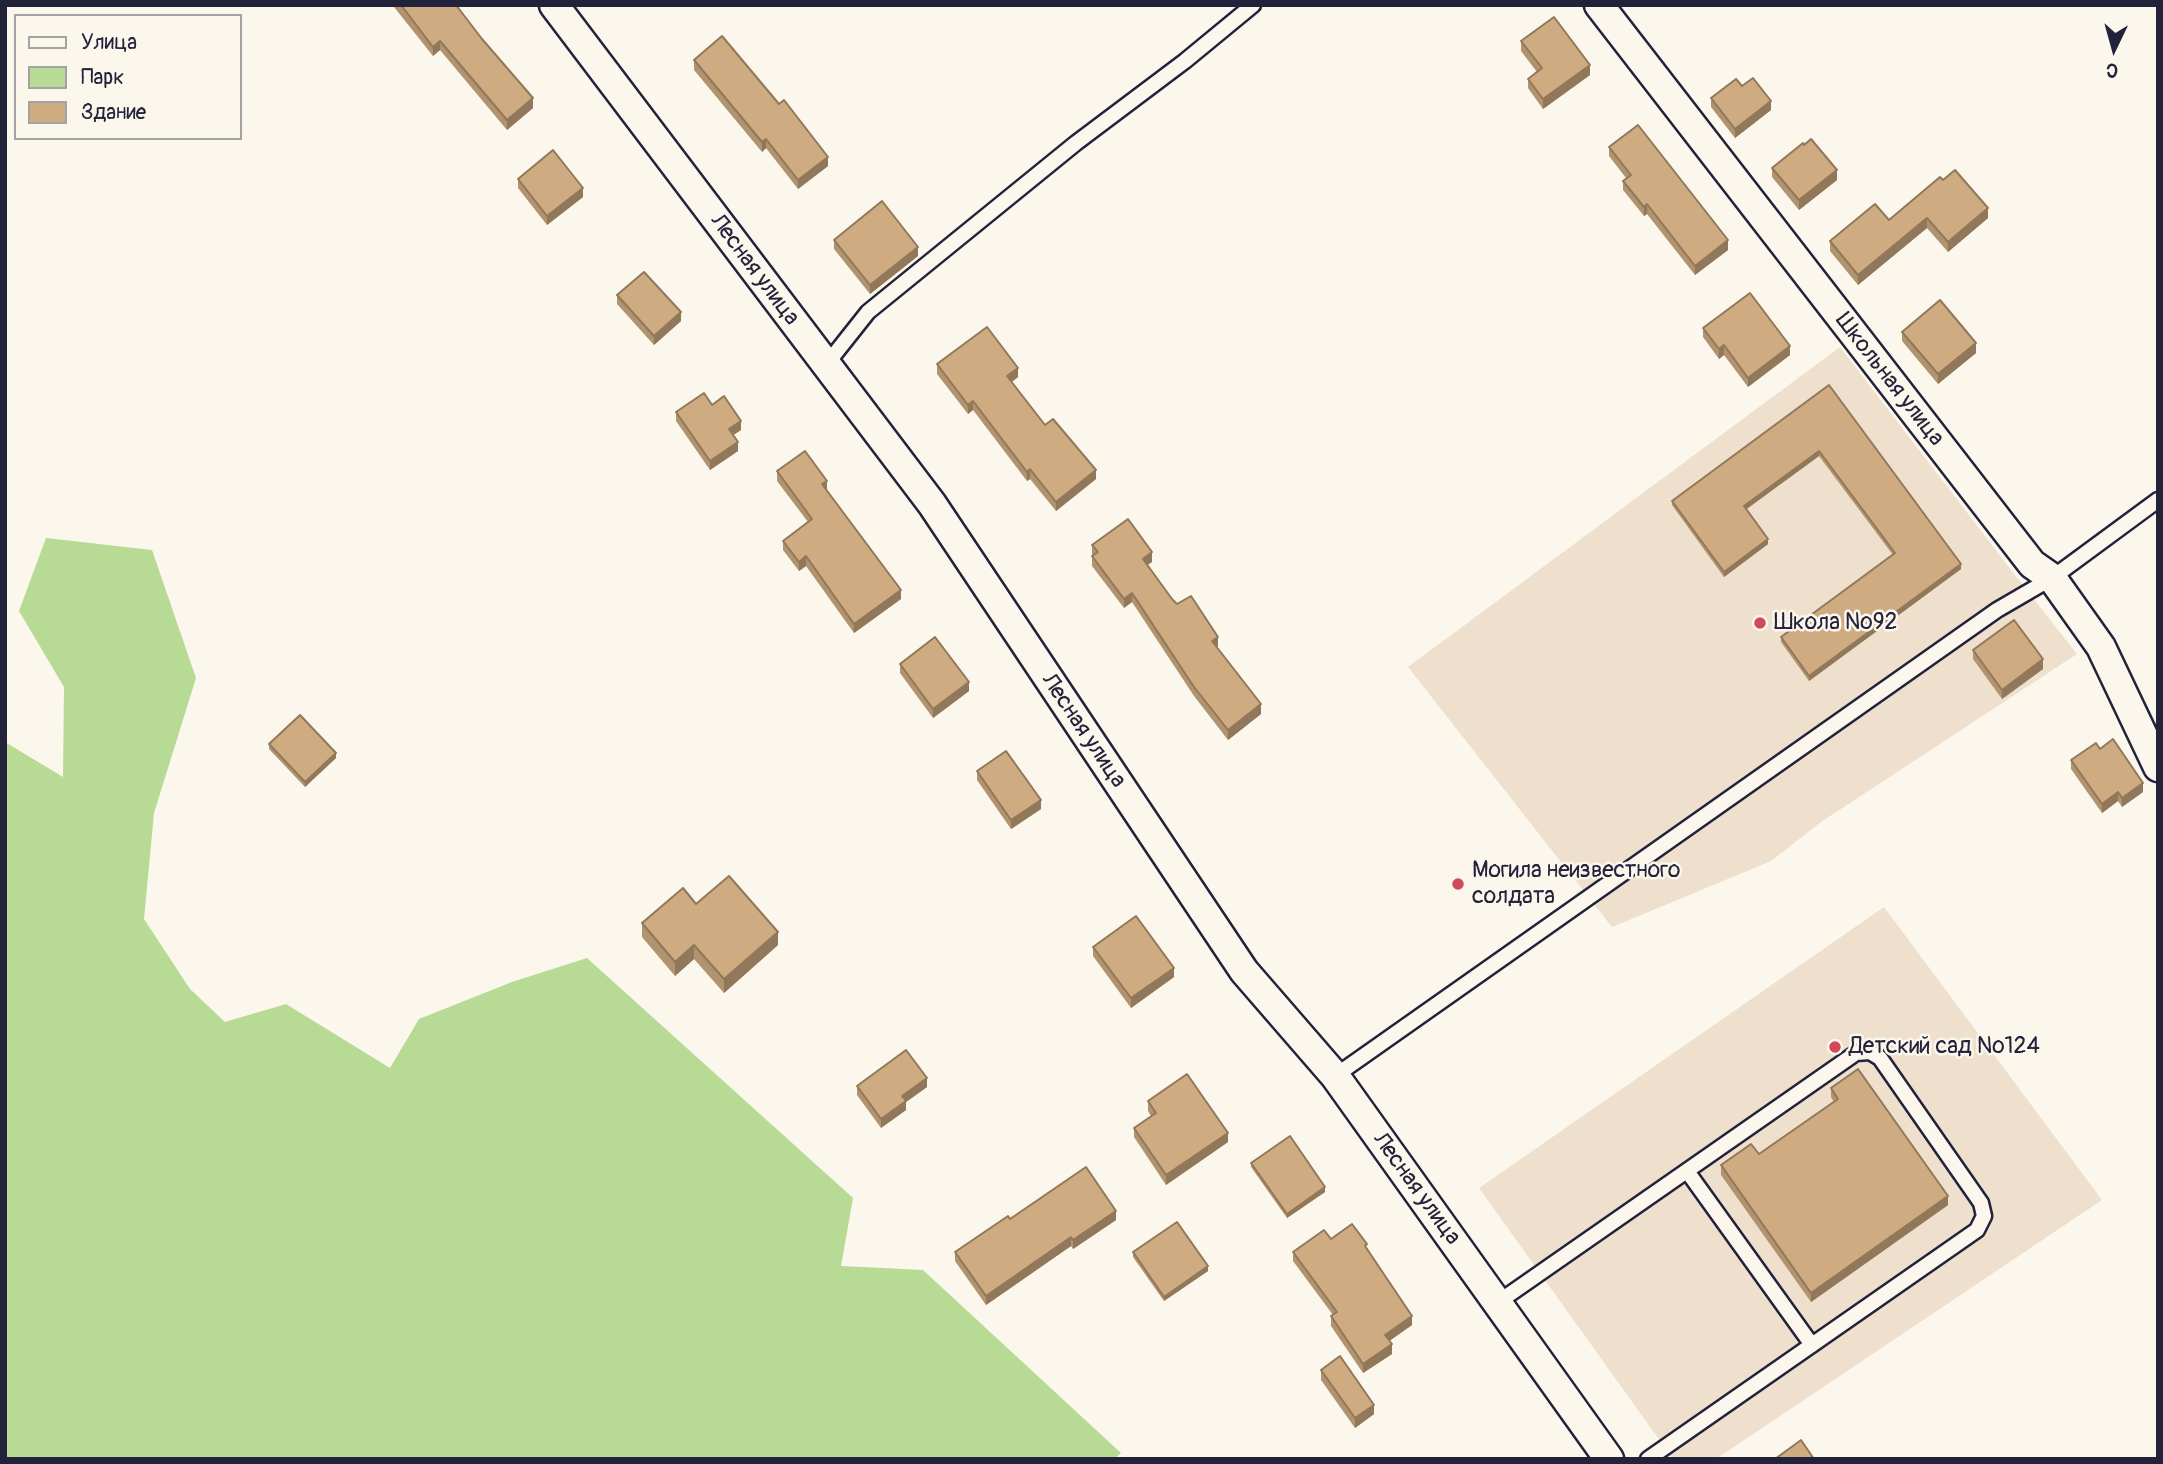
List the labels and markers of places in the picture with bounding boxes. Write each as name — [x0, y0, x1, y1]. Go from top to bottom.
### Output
place label: Школа №92 — [1774, 609, 1897, 637]
marker: Школа №92 — [1752, 615, 1768, 631]
place label: Могила неизвестного солдата — [1472, 857, 1680, 911]
marker: Могила неизвестного солдата — [1450, 876, 1466, 892]
place label: Детский сад №124 — [1849, 1033, 2040, 1061]
marker: Детский сад №124 — [1827, 1039, 1843, 1055]

